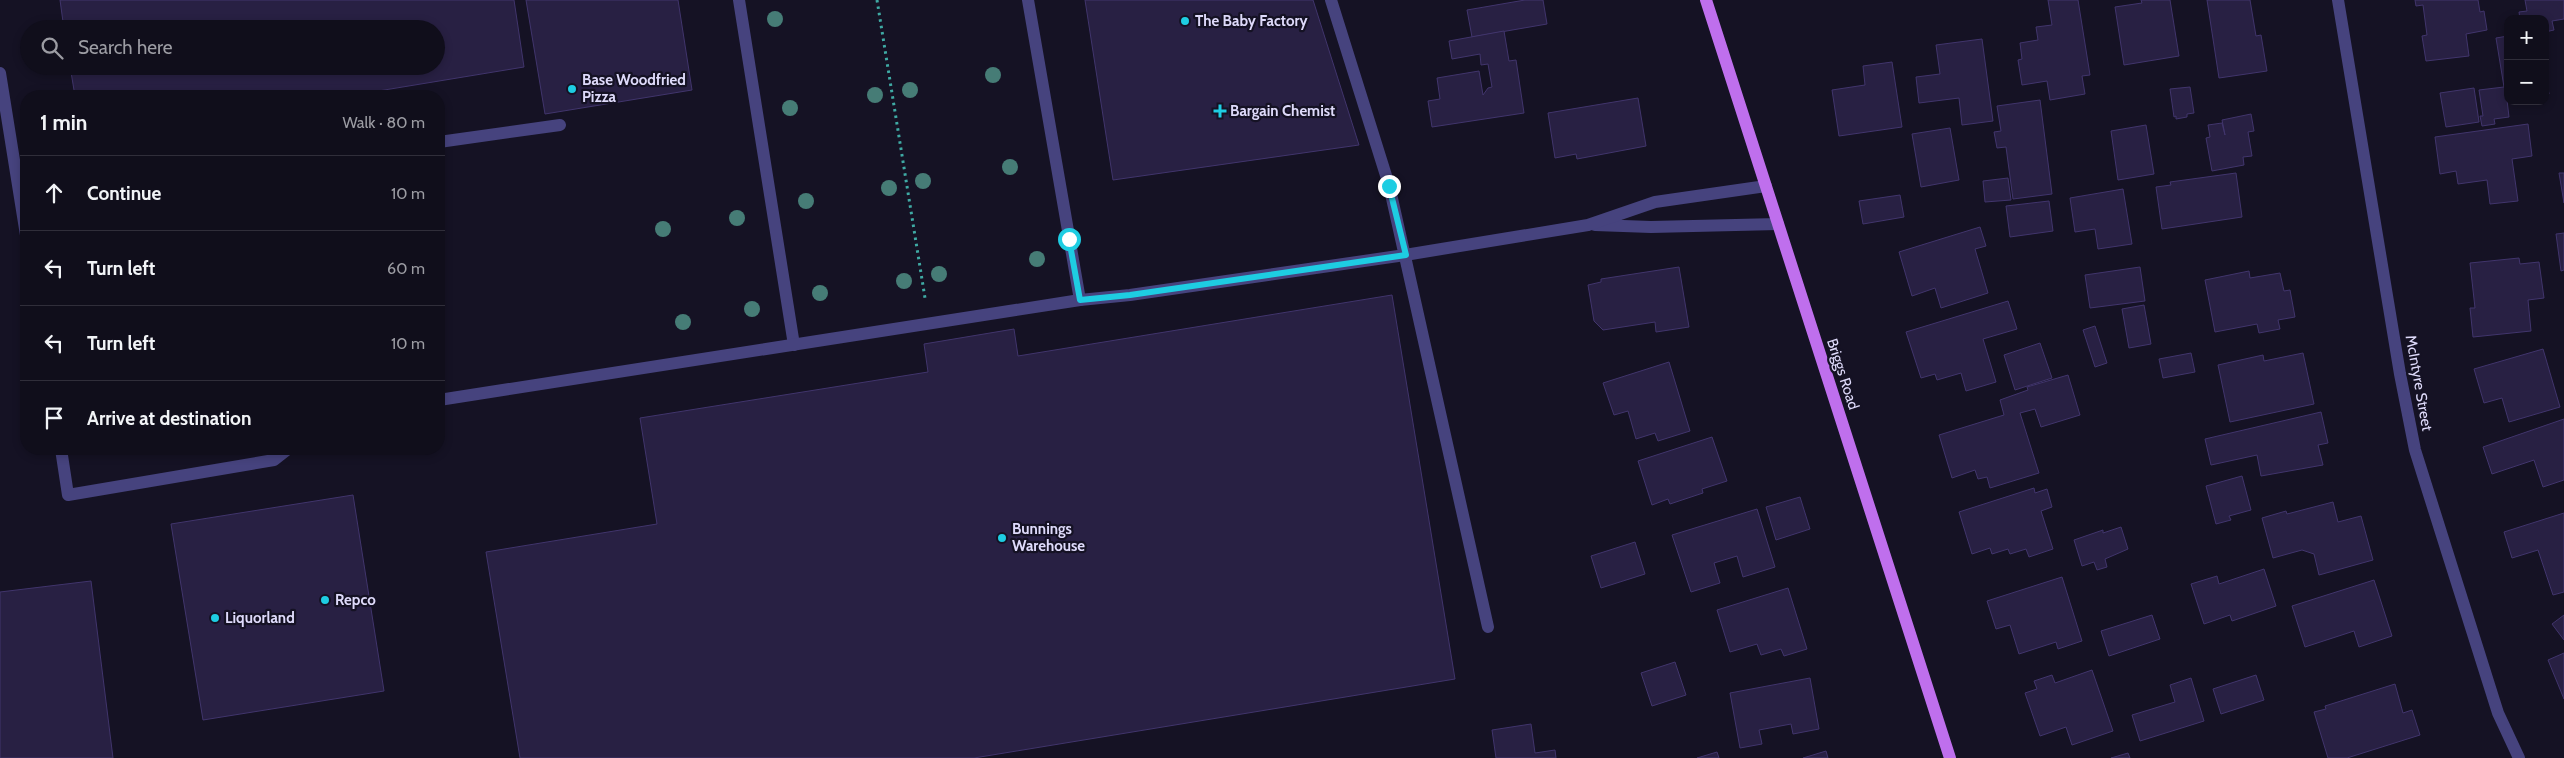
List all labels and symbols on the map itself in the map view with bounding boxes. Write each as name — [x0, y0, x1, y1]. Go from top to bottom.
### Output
place label: The Baby Factory — [1195, 12, 1309, 30]
marker: The Baby Factory — [1179, 15, 1191, 27]
place label: Base Woodfried Pizza — [582, 71, 686, 106]
marker: Base Woodfried Pizza — [566, 83, 578, 95]
place label: Bargain Chemist — [1230, 102, 1335, 120]
marker: Bargain Chemist — [1214, 105, 1226, 117]
route end — [1378, 175, 1401, 198]
route start — [1058, 228, 1081, 251]
street label: McIntyre Street — [2402, 333, 2436, 433]
street label: Briggs Road — [1823, 336, 1863, 412]
place label: Bunnings Warehouse — [1012, 520, 1085, 555]
marker: Bunnings Warehouse — [996, 532, 1008, 544]
place label: Repco — [335, 591, 376, 609]
marker: Repco — [319, 594, 331, 606]
place label: Liquorland — [225, 609, 295, 627]
marker: Liquorland — [209, 612, 221, 624]

